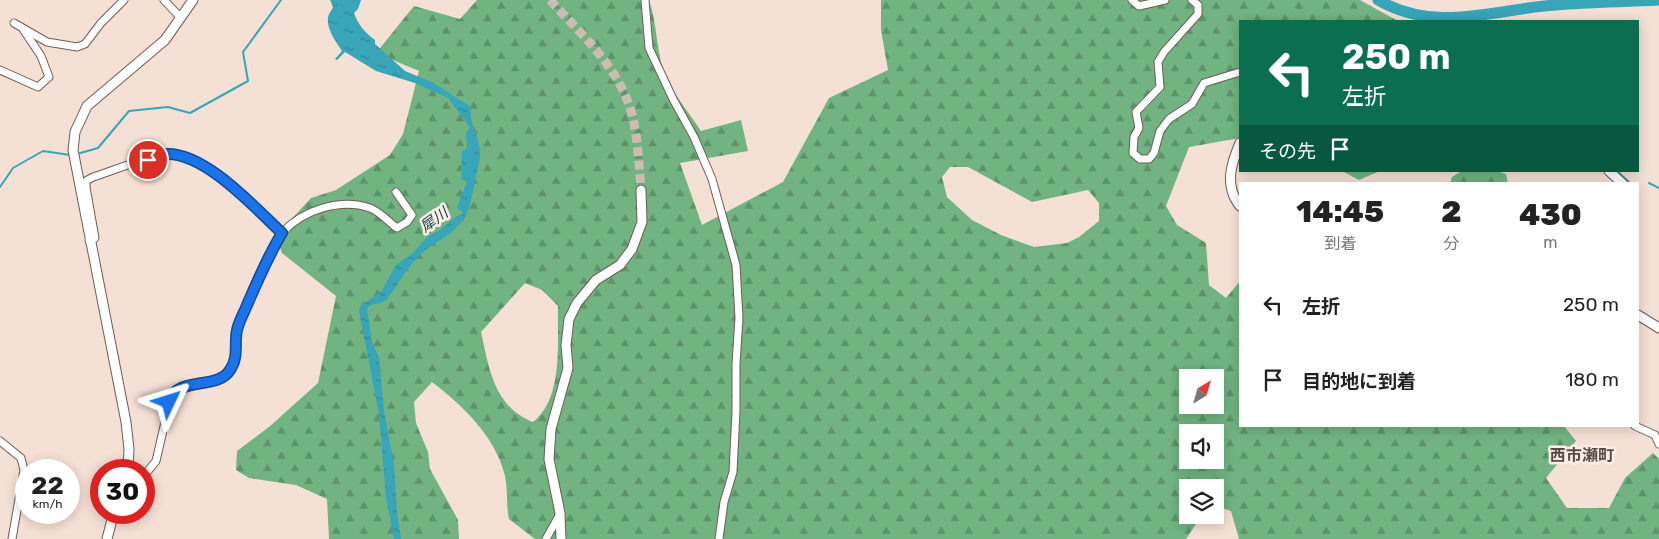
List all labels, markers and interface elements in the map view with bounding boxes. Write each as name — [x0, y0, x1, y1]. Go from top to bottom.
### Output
text: 250 m — [1342, 36, 1451, 78]
icon: left — [1259, 40, 1324, 105]
text: 左折 — [1342, 83, 1386, 110]
icon: arrive — [1326, 135, 1354, 163]
pin — [127, 139, 169, 181]
text: その先 — [1259, 140, 1316, 163]
icon: arrive — [134, 146, 162, 174]
text: 14:45 — [1296, 194, 1384, 230]
text: 2 — [1441, 194, 1462, 230]
text: 430 — [1519, 197, 1582, 233]
water label: 犀川 — [417, 203, 453, 236]
text: m — [1543, 233, 1557, 252]
text: 到着 — [1324, 234, 1356, 253]
text: 分 — [1443, 234, 1459, 253]
icon: left — [1259, 291, 1287, 319]
text: 250 m — [1563, 293, 1619, 316]
text: 左折 — [1302, 295, 1340, 318]
icon: arrive — [1259, 366, 1287, 394]
text: 180 m — [1565, 368, 1619, 391]
north arrow — [1179, 369, 1224, 414]
map controls — [1179, 369, 1224, 524]
text: 目的地に到着 — [1302, 370, 1416, 393]
position arrow — [142, 375, 194, 427]
button: sound — [1179, 424, 1224, 469]
district label: 西市瀬町 — [1550, 446, 1614, 465]
speed limit sign: 30 — [90, 459, 155, 524]
text: 22 — [31, 471, 64, 500]
button: layers — [1179, 479, 1224, 524]
text: km/h — [33, 497, 62, 511]

